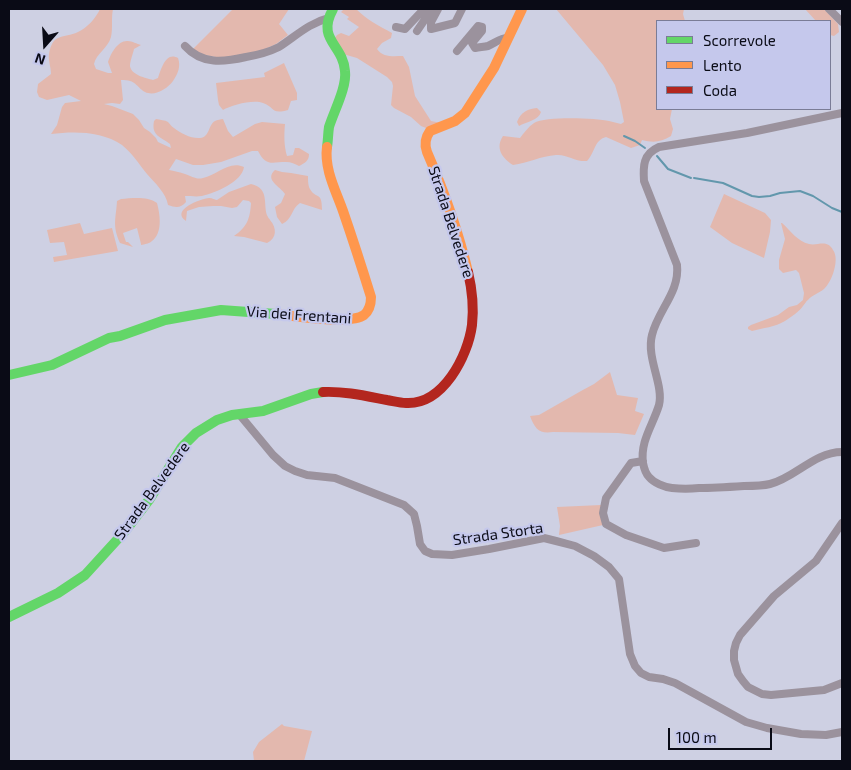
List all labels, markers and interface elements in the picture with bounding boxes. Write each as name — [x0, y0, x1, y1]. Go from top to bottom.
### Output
north arrow — [20, 20, 70, 70]
legend — [656, 20, 831, 110]
text: Scorrevole — [703, 31, 776, 49]
text: N — [32, 50, 48, 69]
text: Lento — [703, 56, 742, 74]
text: Coda — [703, 81, 737, 99]
street label: Strada Belvedere — [424, 164, 478, 280]
street label: Via dei Frentani — [246, 302, 352, 328]
street label: Strada Belvedere — [111, 439, 193, 543]
street label: Strada Storta — [452, 519, 544, 549]
scale bar — [671, 718, 775, 750]
text: 100 m — [676, 728, 717, 746]

